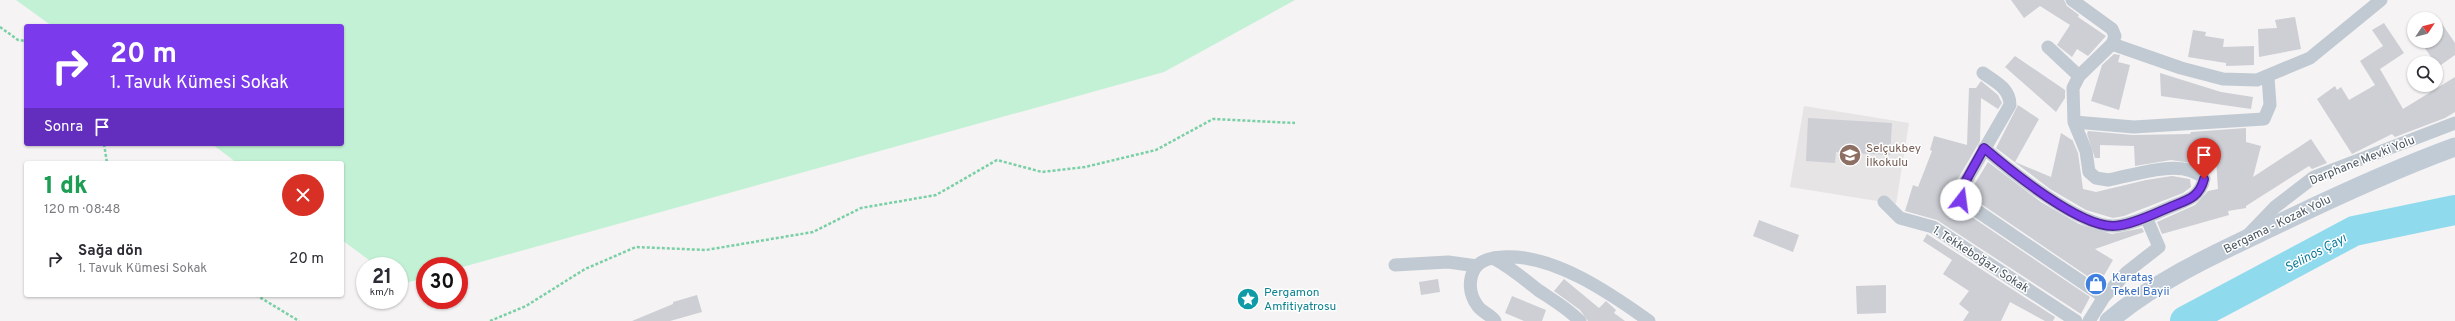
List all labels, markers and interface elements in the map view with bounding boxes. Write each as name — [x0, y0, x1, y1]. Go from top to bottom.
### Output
north arrow — [2407, 12, 2443, 48]
map controls — [2407, 12, 2443, 92]
text: 20 m — [110, 37, 177, 73]
icon: right — [44, 40, 96, 92]
button: search — [2407, 56, 2443, 92]
text: 1. Tavuk Kümesi Sokak — [110, 72, 289, 95]
icon: arrive — [91, 116, 113, 138]
text: Sonra — [44, 118, 83, 137]
street label: Darphane Mevki Yolu — [2307, 132, 2417, 189]
pin — [2187, 138, 2221, 179]
place label: Selçukbey İlkokulu — [1866, 141, 1921, 171]
school or university icon: Selçukbey İlkokulu — [1837, 142, 1863, 168]
icon: arrive — [2193, 144, 2215, 166]
text: 1 dk — [44, 172, 88, 202]
button: close — [282, 174, 324, 216]
position arrow — [1940, 179, 1982, 221]
street label: Bergama - Kozak Yolu — [2221, 192, 2334, 258]
text: 120 m · 08:48 — [44, 202, 121, 218]
street label: 1. Tekkeboğazı Sokak — [1929, 223, 2032, 297]
water label: Selinos Çayı — [2282, 230, 2350, 277]
text: Sağa dön — [78, 242, 143, 261]
icon: right — [44, 248, 66, 270]
text: 20 m — [289, 250, 324, 269]
speed limit sign: 30 — [416, 257, 468, 309]
text: 1. Tavuk Kümesi Sokak — [78, 261, 207, 277]
text: 21 — [372, 265, 392, 291]
place label: Karataş Tekel Bayii — [2112, 270, 2170, 300]
shop icon: Karataş Tekel Bayii — [2083, 271, 2109, 297]
place label: Pergamon Amfitiyatrosu — [1264, 285, 1336, 315]
text: km/h — [370, 286, 394, 299]
place icon: Pergamon Amfitiyatrosu — [1235, 286, 1261, 312]

